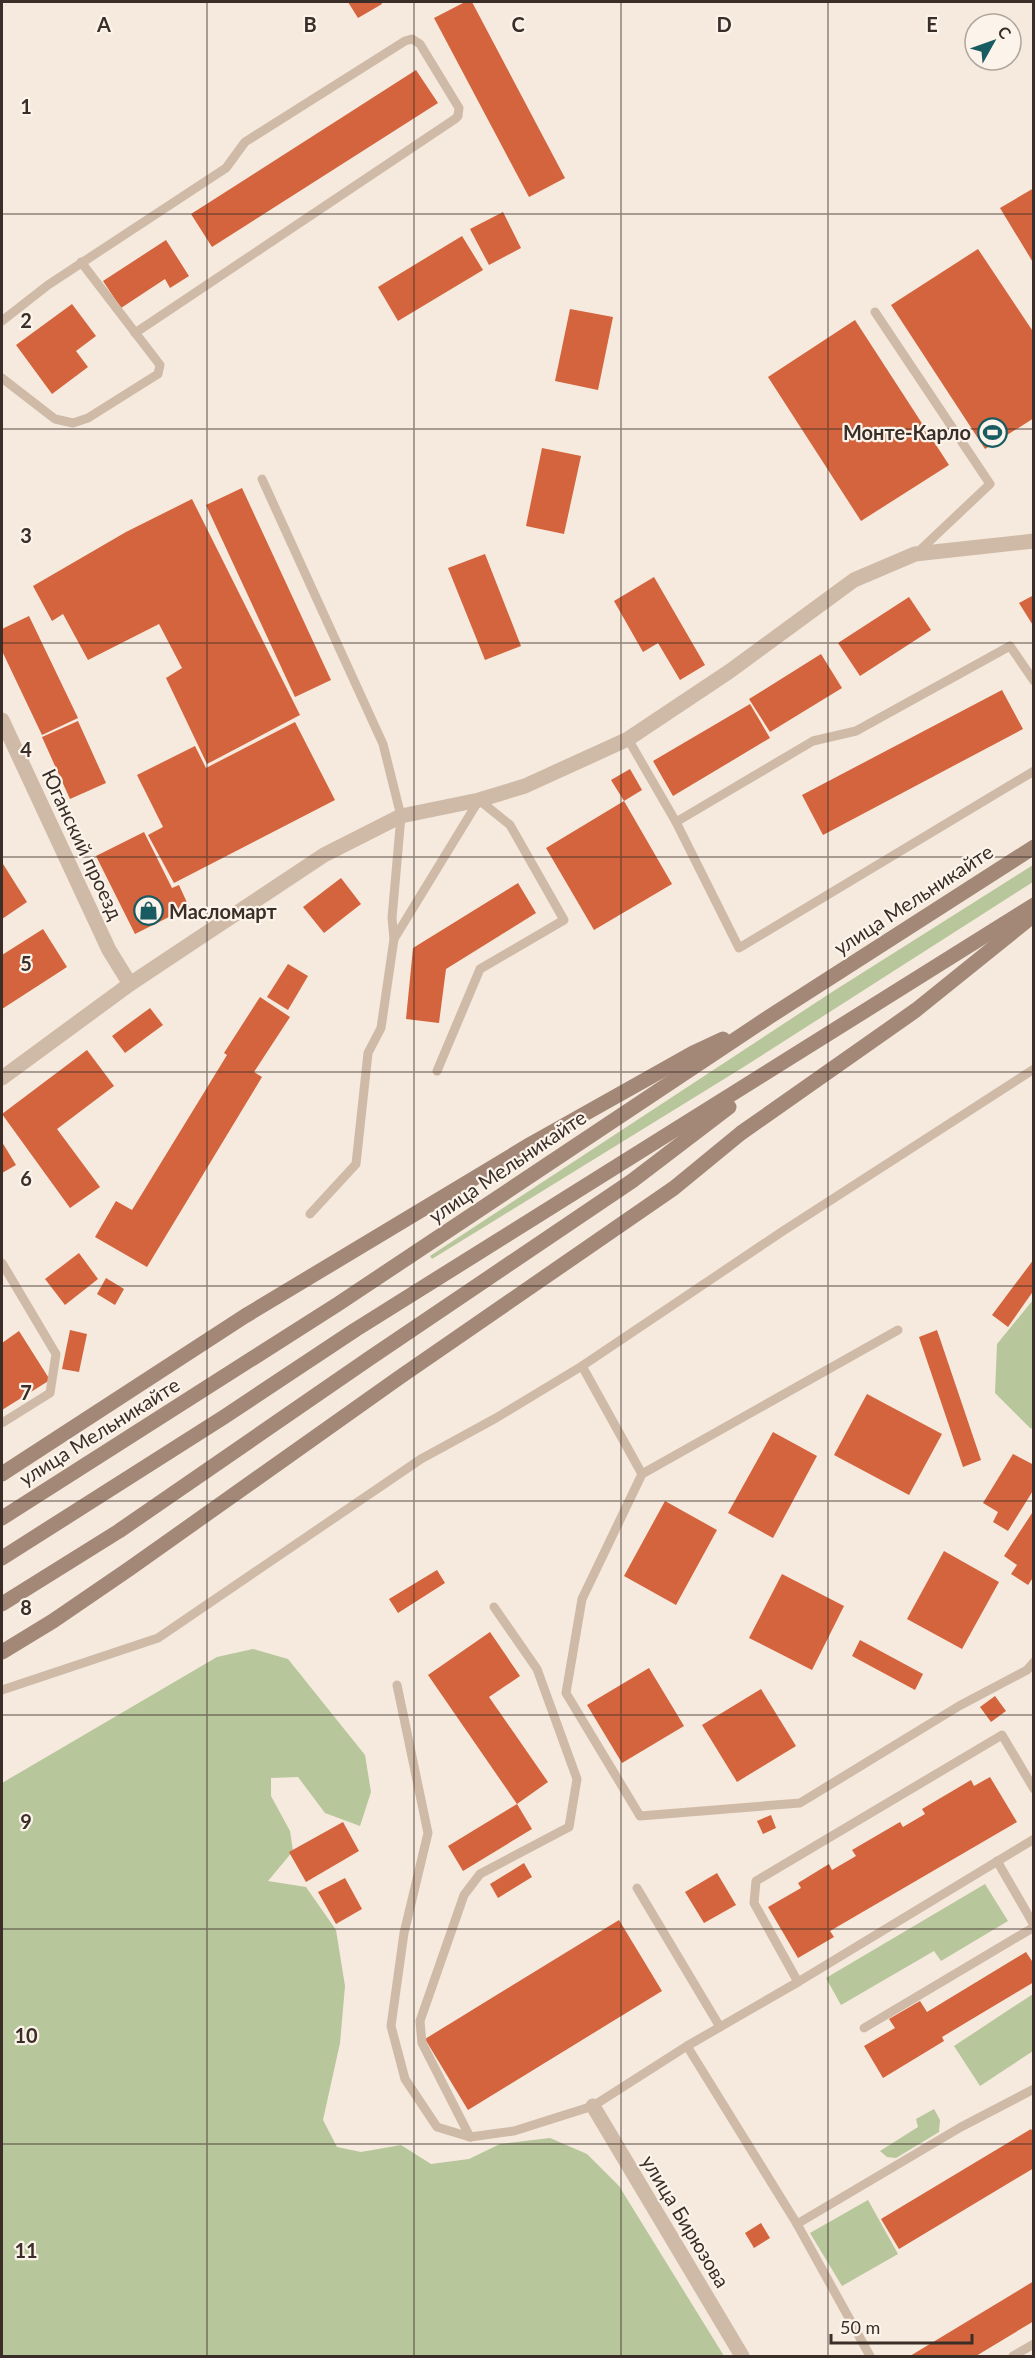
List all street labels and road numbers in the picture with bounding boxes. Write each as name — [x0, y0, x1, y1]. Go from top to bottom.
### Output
street label: Юганский проезд — [38, 765, 128, 923]
street label: улица Мельникайте — [829, 839, 997, 959]
street label: улица Мельникайте — [424, 1104, 590, 1228]
street label: улица Мельникайте — [14, 1372, 184, 1490]
street label: улица Бирюзова — [637, 2150, 735, 2292]

